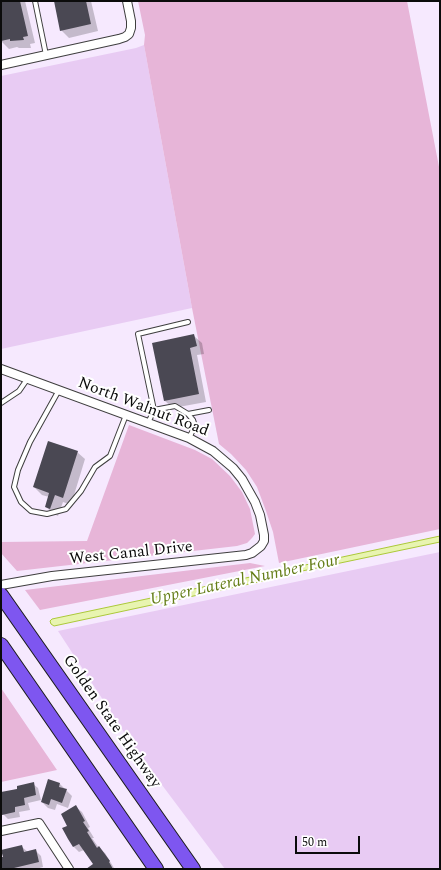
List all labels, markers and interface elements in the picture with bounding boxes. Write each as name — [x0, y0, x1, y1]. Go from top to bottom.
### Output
street label: North Walnut Road — [75, 374, 211, 442]
street label: West Canal Drive — [68, 538, 194, 570]
water label: Upper Lateral Number Four — [148, 551, 342, 611]
street label: Golden State Highway — [58, 652, 164, 792]
scale bar — [297, 828, 362, 854]
text: 50 m — [302, 833, 327, 852]

